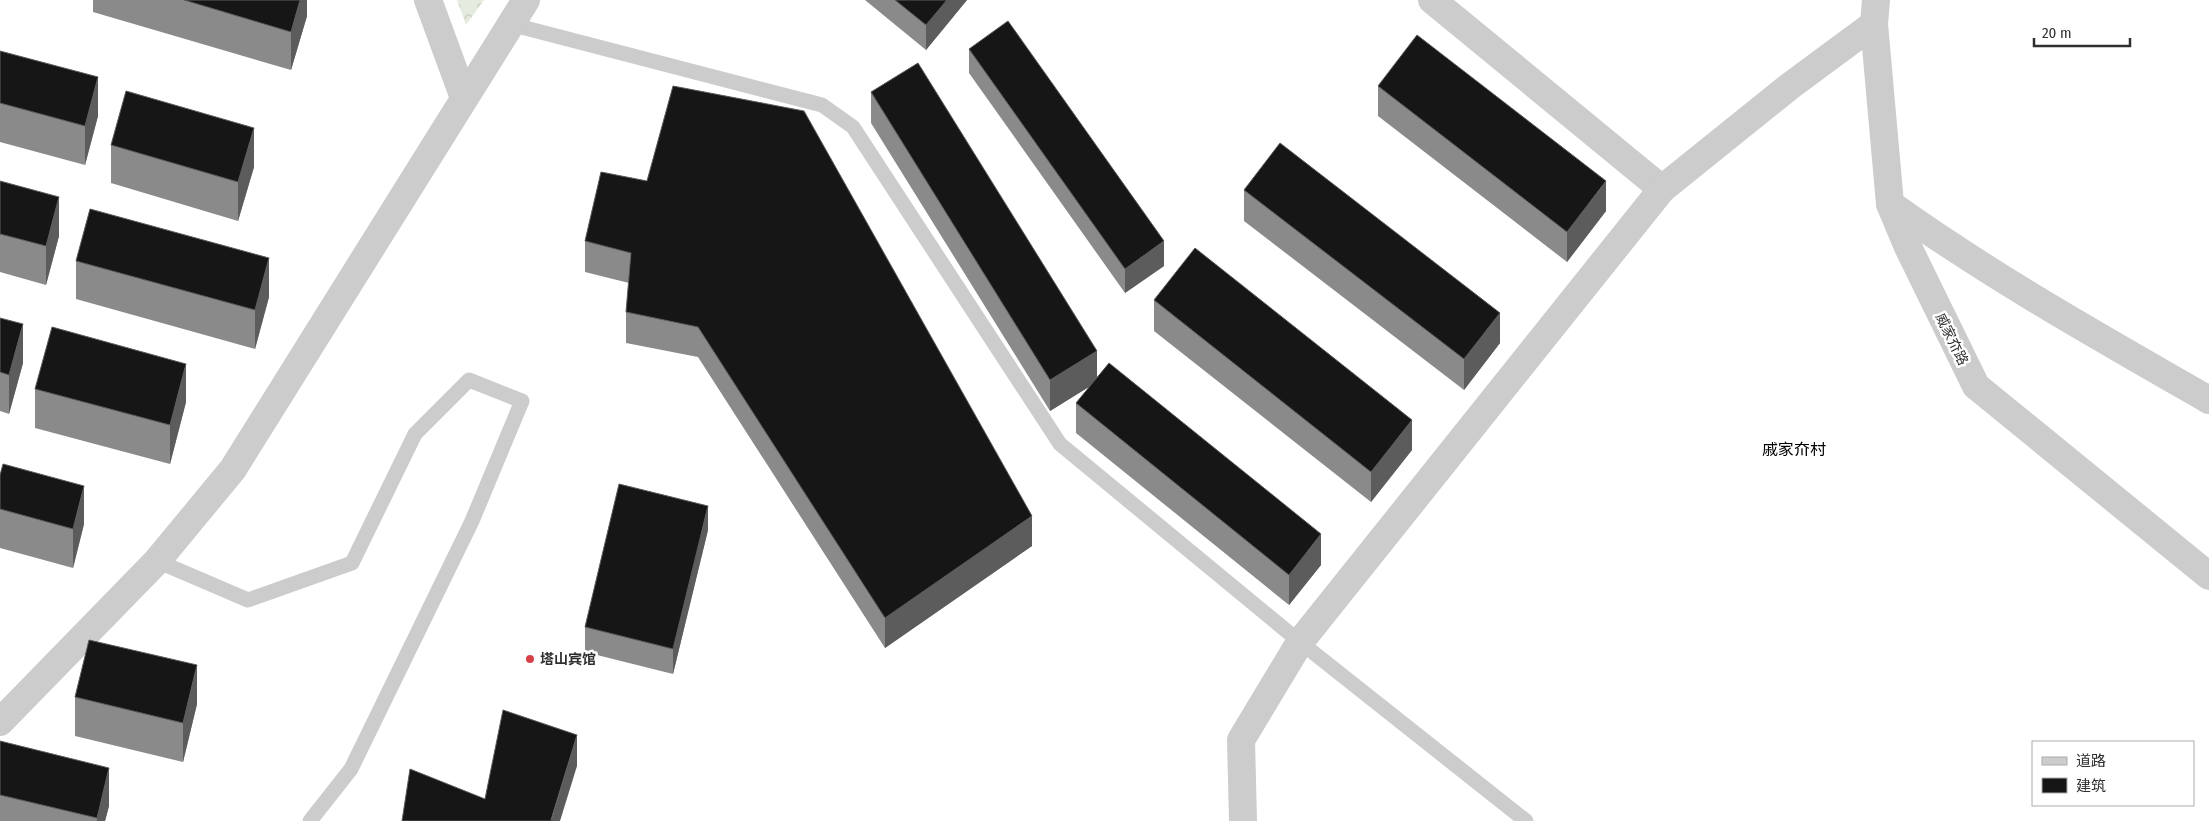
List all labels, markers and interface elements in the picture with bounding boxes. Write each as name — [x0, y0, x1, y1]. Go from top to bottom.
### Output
scale bar — [2034, 15, 2130, 47]
text: 20 m — [2042, 24, 2072, 42]
street label: 威家夼路 — [1932, 310, 1971, 368]
district label: 戚家夼村 — [1762, 440, 1826, 459]
place label: 塔山宾馆 — [540, 651, 596, 668]
marker: 塔山宾馆 — [524, 653, 536, 665]
legend — [2032, 741, 2194, 806]
text: 道路 — [2076, 752, 2106, 770]
text: 建筑 — [2076, 777, 2106, 795]

